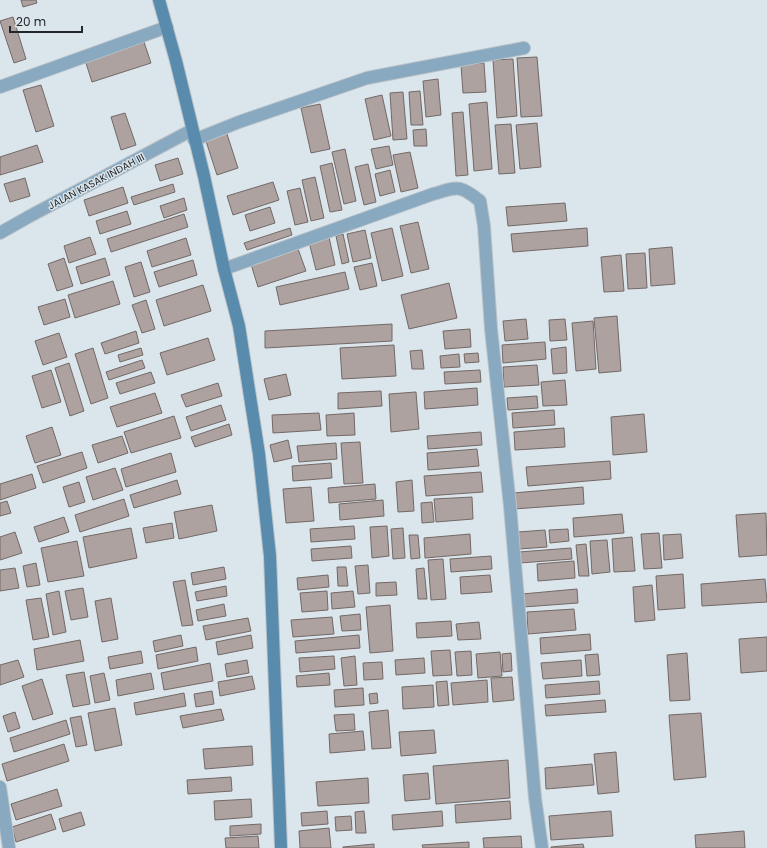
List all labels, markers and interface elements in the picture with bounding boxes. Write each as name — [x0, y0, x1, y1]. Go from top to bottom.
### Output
scale bar — [10, 8, 82, 34]
text: 20 m — [16, 13, 46, 30]
street label: JALAN KASAK INDAH III — [45, 150, 147, 213]

